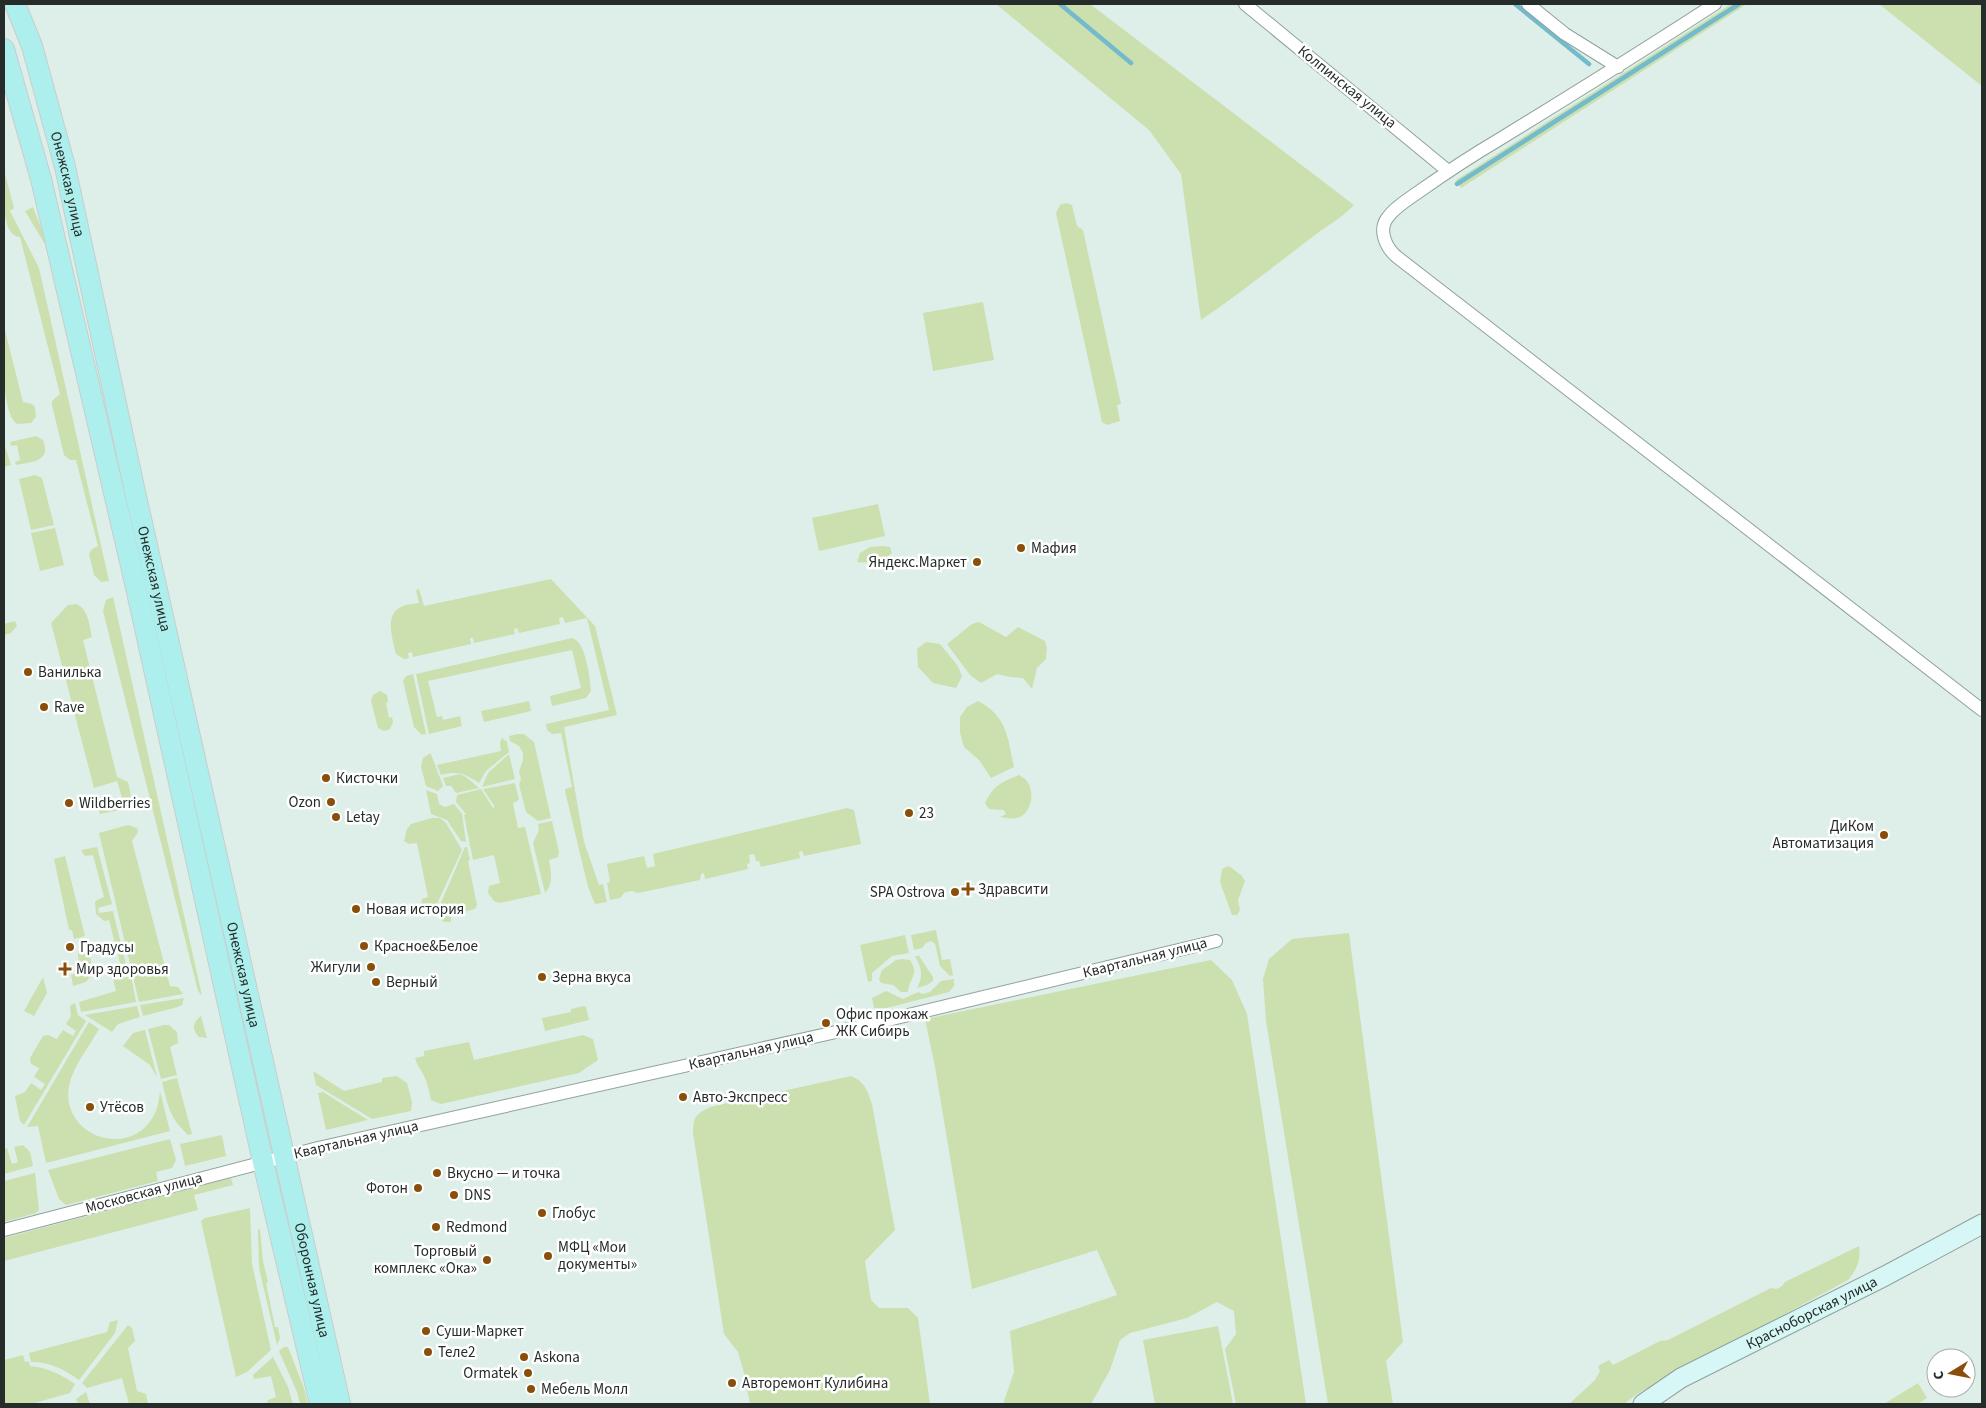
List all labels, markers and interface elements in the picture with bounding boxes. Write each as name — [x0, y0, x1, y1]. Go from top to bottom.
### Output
street label: Колпинская улица — [1293, 41, 1401, 133]
street label: Онежская улица — [45, 129, 90, 239]
street label: Онежская улица — [132, 524, 177, 633]
place label: Мафия — [1031, 538, 1077, 559]
marker: Мафия — [1015, 542, 1027, 554]
place label: Яндекс.Маркет — [869, 552, 967, 573]
marker: Яндекс.Маркет — [971, 556, 983, 568]
place label: Ванилька — [38, 662, 101, 683]
marker: Ванилька — [22, 666, 34, 678]
place label: Rave — [54, 697, 84, 718]
marker: Rave — [38, 701, 50, 713]
place label: Кисточки — [336, 768, 398, 789]
marker: Кисточки — [320, 772, 332, 784]
place label: Ozon — [289, 792, 321, 813]
place label: Wildberries — [79, 793, 150, 814]
marker: Ozon — [325, 796, 337, 808]
marker: Wildberries — [63, 797, 75, 809]
place label: 23 — [919, 803, 934, 824]
place label: Letay — [346, 807, 380, 828]
marker: 23 — [903, 807, 915, 819]
marker: Letay — [330, 811, 342, 823]
place label: ДиКом Автоматизация — [1773, 816, 1874, 854]
marker: ДиКом Автоматизация — [1878, 829, 1890, 841]
place label: Здравсити — [978, 879, 1048, 900]
place label: SPA Ostrova — [870, 882, 945, 903]
marker: Здравсити — [962, 883, 974, 895]
marker: SPA Ostrova — [949, 886, 961, 898]
place label: Новая история — [366, 899, 464, 920]
marker: Новая история — [350, 903, 362, 915]
street label: Онежская улица — [221, 920, 266, 1030]
street label: Квартальная улица — [1081, 932, 1209, 984]
place label: Красное&Белое — [374, 936, 478, 957]
place label: Градусы — [80, 937, 134, 958]
marker: Красное&Белое — [358, 940, 370, 952]
marker: Градусы — [64, 941, 76, 953]
place label: Жигули — [311, 957, 361, 978]
place label: Мир здоровья — [76, 959, 169, 980]
marker: Жигули — [365, 961, 377, 973]
marker: Мир здоровья — [58, 962, 72, 976]
place label: Зерна вкуса — [552, 967, 631, 988]
marker: Зерна вкуса — [536, 971, 548, 983]
place label: Верный — [386, 972, 438, 993]
marker: Верный — [370, 976, 382, 988]
place label: Офис прожаж ЖК Сибирь — [836, 1004, 929, 1042]
marker: Офис прожаж ЖК Сибирь — [820, 1017, 832, 1029]
street label: Квартальная улица — [687, 1026, 815, 1076]
place label: Авто-Экспресс — [693, 1087, 788, 1108]
marker: Авто-Экспресс — [677, 1091, 689, 1103]
place label: Утёсов — [100, 1097, 144, 1118]
marker: Утёсов — [84, 1101, 96, 1113]
street label: Квартальная улица — [292, 1115, 420, 1165]
place label: Вкусно — и точка — [447, 1163, 560, 1184]
street label: Московская улица — [83, 1167, 205, 1219]
marker: Вкусно — и точка — [431, 1167, 443, 1179]
place label: Фотон — [366, 1178, 408, 1199]
marker: Фотон — [412, 1182, 424, 1194]
place label: DNS — [464, 1185, 491, 1206]
marker: DNS — [448, 1189, 460, 1201]
place label: Глобус — [552, 1203, 596, 1224]
marker: Глобус — [536, 1207, 548, 1219]
place label: Redmond — [446, 1217, 507, 1238]
street label: Оборонная улица — [289, 1221, 335, 1340]
marker: Redmond — [430, 1221, 442, 1233]
place label: МФЦ «Мои документы» — [558, 1237, 637, 1275]
place label: Торговый комплекс «Ока» — [374, 1241, 477, 1279]
marker: МФЦ «Мои документы» — [542, 1250, 554, 1262]
marker: Торговый комплекс «Ока» — [481, 1254, 493, 1266]
street label: Красноборская улица — [1742, 1271, 1881, 1354]
place label: Суши-Маркет — [436, 1321, 524, 1342]
marker: Суши-Маркет — [420, 1325, 432, 1337]
place label: Теле2 — [438, 1342, 475, 1363]
marker: Теле2 — [422, 1346, 434, 1358]
place label: Askona — [534, 1347, 580, 1368]
north arrow — [1926, 1348, 1976, 1398]
marker: Askona — [518, 1351, 530, 1363]
place label: Ormatek — [463, 1363, 519, 1384]
marker: Ormatek — [522, 1367, 534, 1379]
text: С — [1929, 1369, 1950, 1381]
place label: Авторемонт Кулибина — [742, 1373, 888, 1394]
marker: Авторемонт Кулибина — [726, 1377, 738, 1389]
place label: Мебель Молл — [541, 1379, 628, 1400]
marker: Мебель Молл — [525, 1383, 537, 1395]

